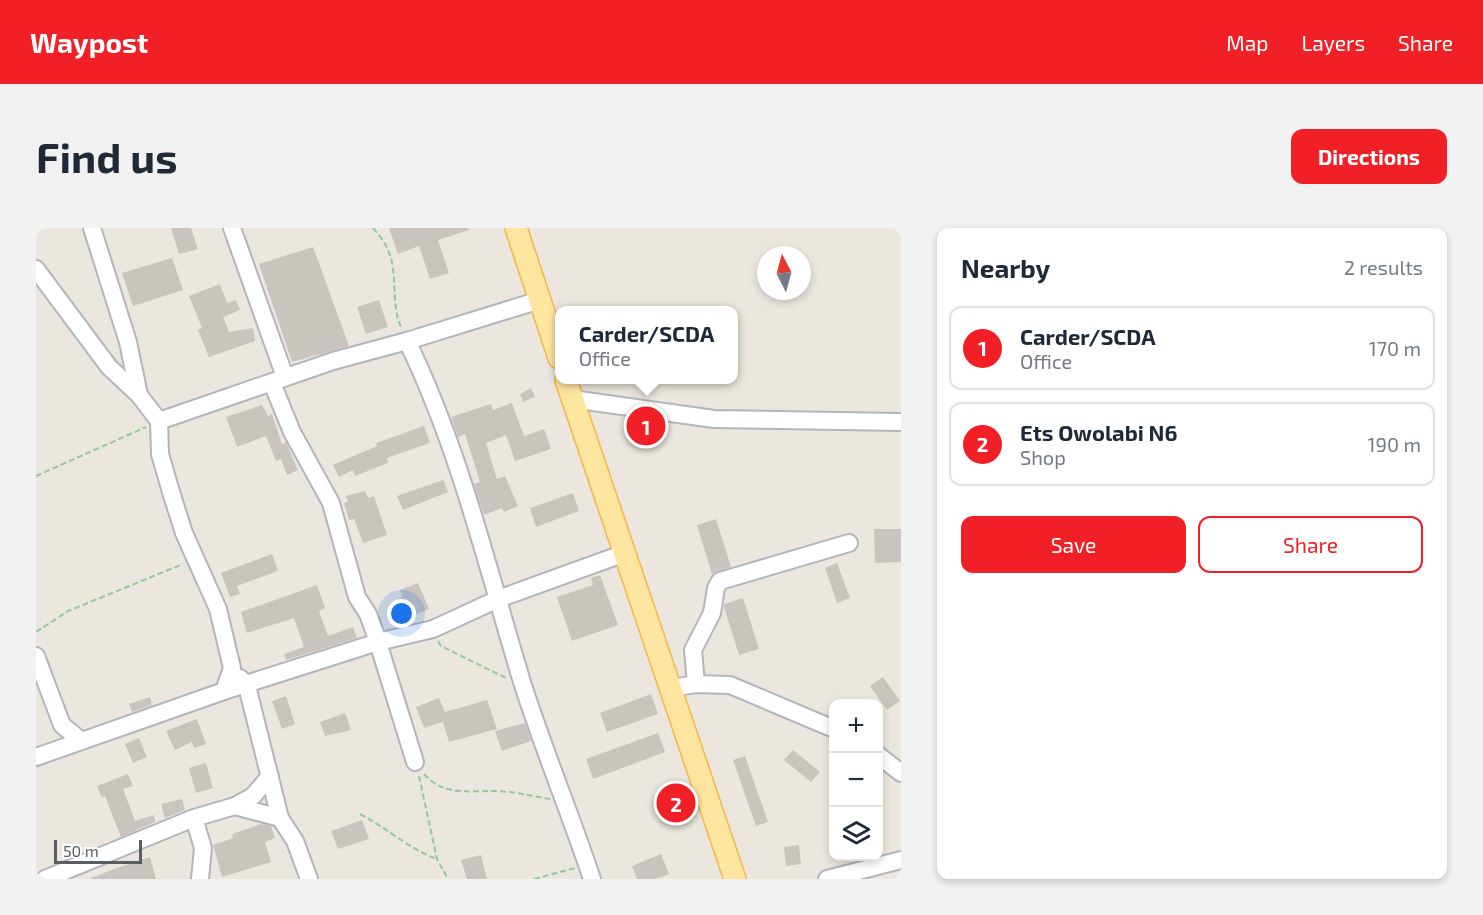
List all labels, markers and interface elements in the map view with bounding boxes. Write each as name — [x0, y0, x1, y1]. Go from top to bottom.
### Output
text: Waypost — [30, 25, 148, 59]
text: Map — [1226, 30, 1268, 55]
text: Layers — [1301, 30, 1365, 55]
text: Share — [1398, 30, 1453, 55]
button: Directions — [1291, 129, 1447, 184]
text: Find us — [36, 131, 178, 181]
north arrow — [757, 246, 811, 300]
text: Nearby — [961, 252, 1050, 283]
text: 2 results — [1344, 255, 1423, 279]
popup — [555, 306, 738, 384]
text: Carder/SCDA — [579, 320, 714, 346]
text: Carder/SCDA — [1020, 323, 1156, 349]
text: 1 — [978, 336, 987, 360]
text: 170 m — [1369, 336, 1421, 360]
text: Office — [579, 346, 631, 370]
text: Office — [1020, 349, 1072, 373]
pin: 1 — [626, 404, 666, 448]
text: Ets Owolabi N6 — [1020, 419, 1177, 445]
text: 2 — [977, 432, 988, 456]
text: 190 m — [1368, 432, 1421, 456]
text: Shop — [1020, 445, 1066, 469]
button: Save — [961, 516, 1186, 573]
button: Share — [1198, 516, 1423, 573]
your location — [387, 599, 416, 628]
map controls — [829, 699, 883, 861]
button: + — [829, 699, 883, 753]
button: − — [829, 753, 883, 807]
pin: 2 — [656, 780, 696, 826]
button: layers — [829, 807, 883, 861]
scale bar — [54, 837, 142, 864]
text: 50 m — [63, 841, 99, 860]

